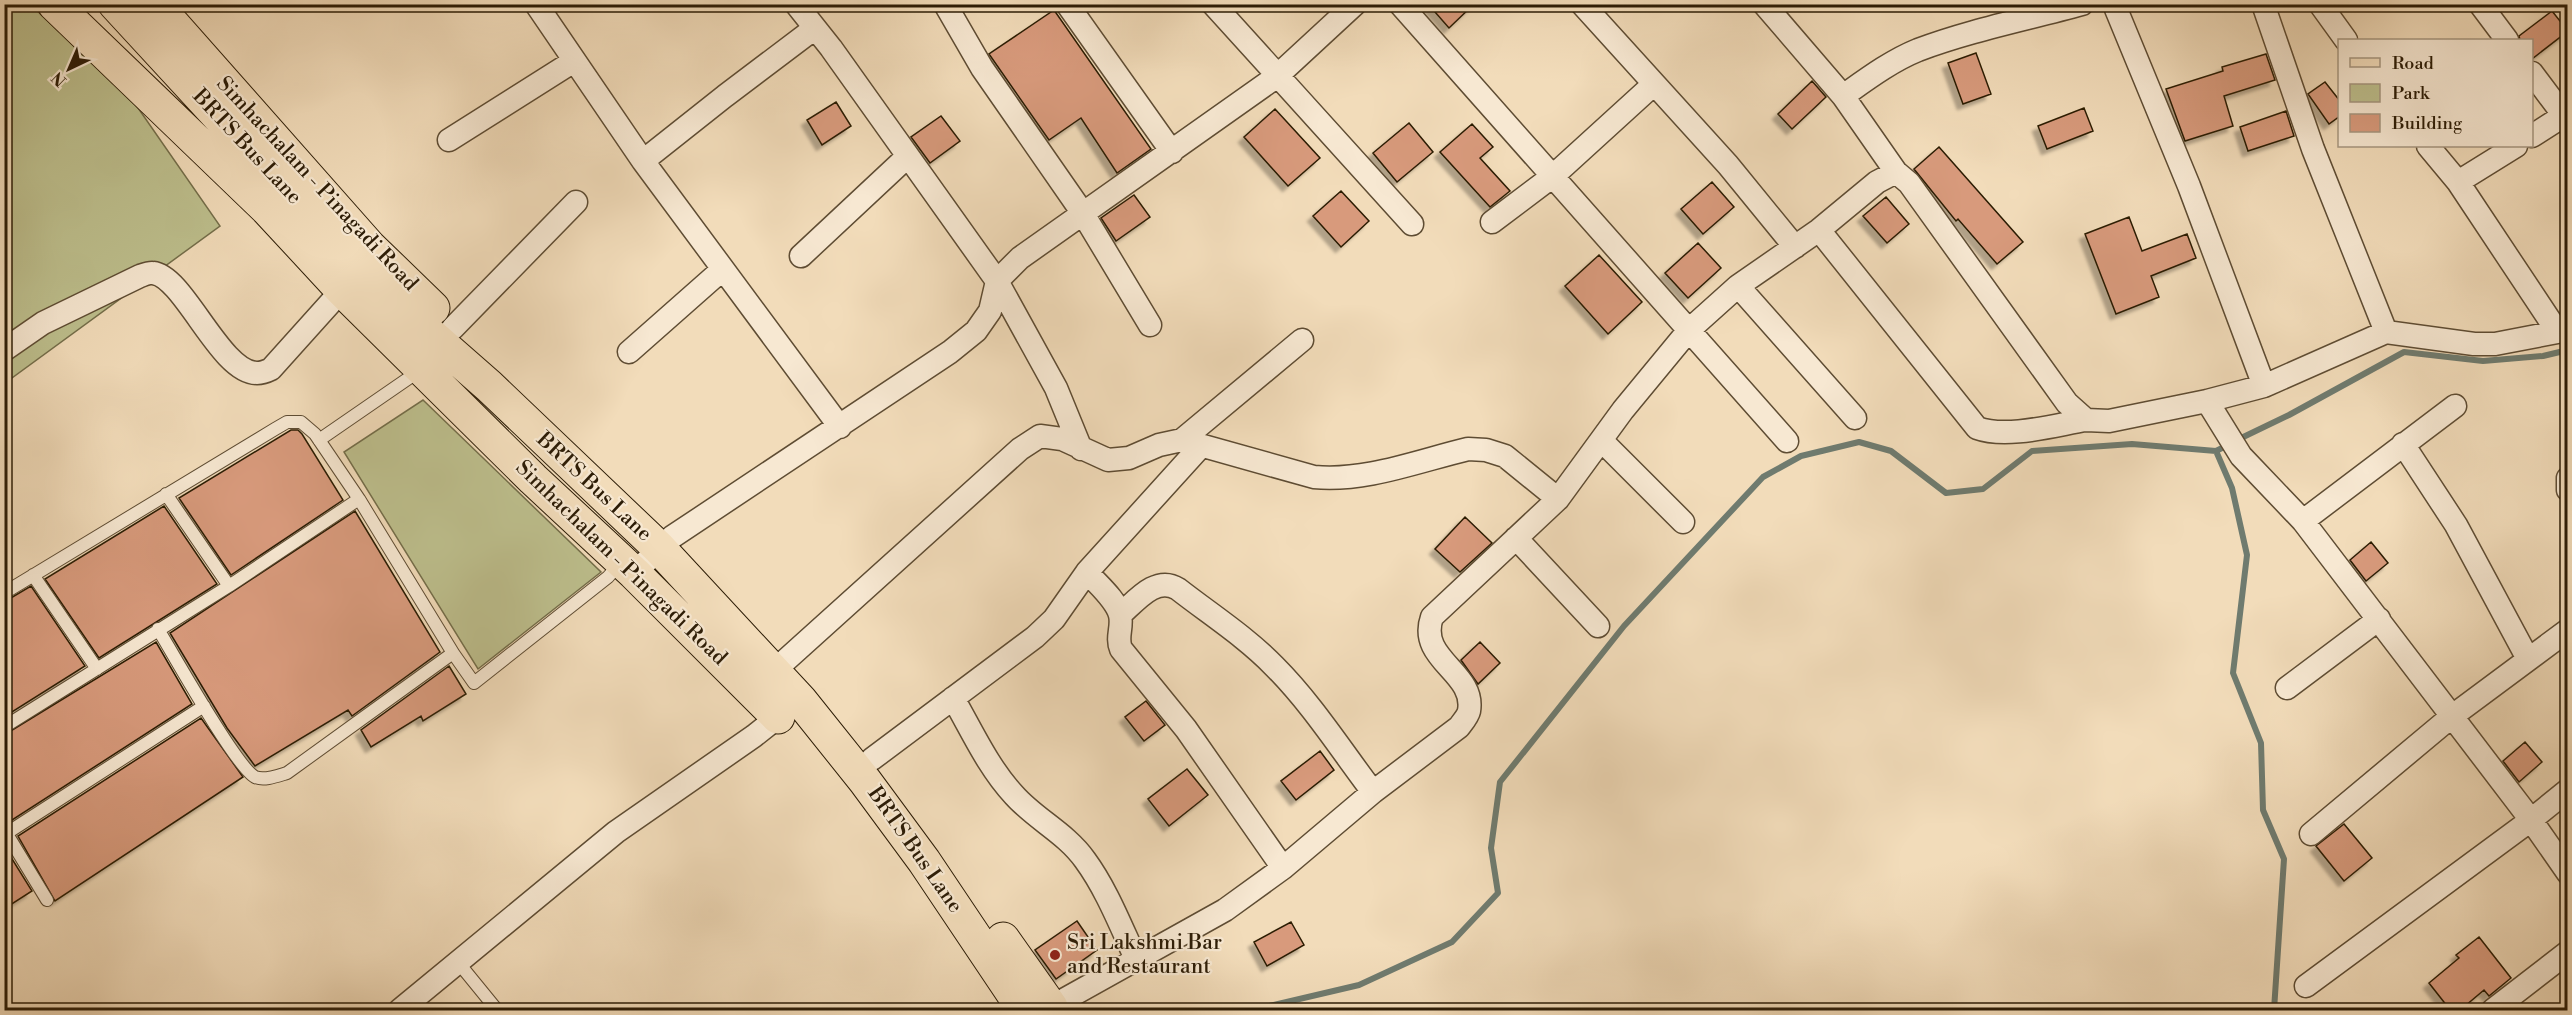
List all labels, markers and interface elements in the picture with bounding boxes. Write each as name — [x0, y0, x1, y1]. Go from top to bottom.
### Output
north arrow — [39, 39, 99, 99]
legend — [2338, 39, 2533, 147]
text: Road — [2392, 52, 2435, 75]
text: N — [48, 67, 71, 91]
street label: Simhachalam - Pinagadi Road — [211, 71, 423, 297]
text: Park — [2392, 82, 2431, 105]
street label: BRTS Bus Lane — [186, 83, 307, 210]
text: Building — [2391, 112, 2463, 135]
street label: BRTS Bus Lane — [530, 426, 657, 547]
street label: Simhachalam - Pinagadi Road — [510, 455, 732, 671]
street label: BRTS Bus Lane — [861, 781, 968, 918]
place label: Sri Lakshmi Bar and Restaurant — [1067, 930, 1222, 980]
marker: Sri Lakshmi Bar and Restaurant — [1048, 948, 1062, 962]

